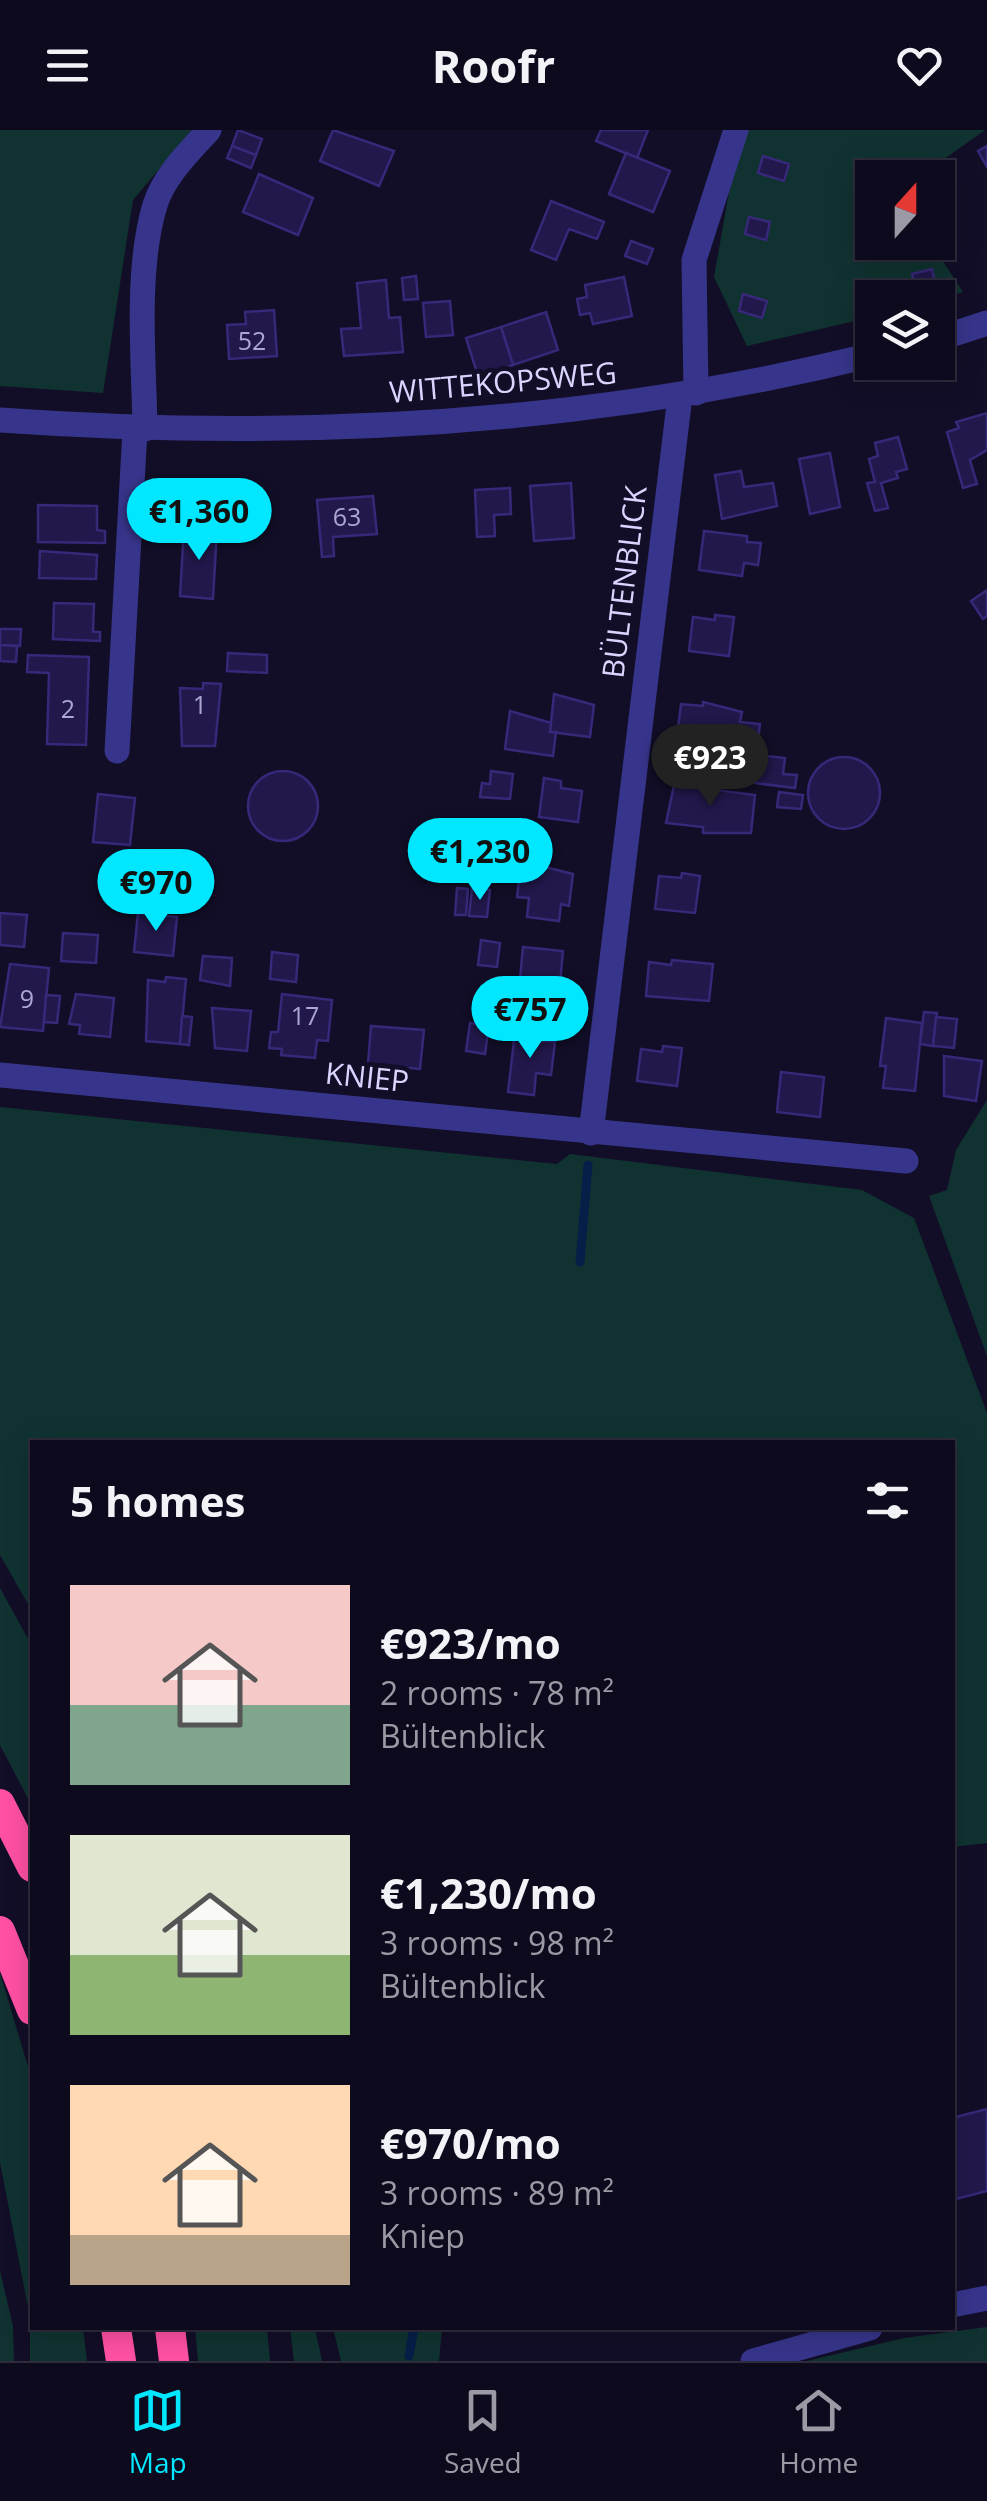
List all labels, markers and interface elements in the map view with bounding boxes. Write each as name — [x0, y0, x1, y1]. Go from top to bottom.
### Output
text: Roofr — [432, 35, 555, 96]
icon: menu — [40, 38, 95, 93]
icon: heart — [892, 38, 947, 93]
north arrow — [855, 160, 955, 260]
map controls — [855, 160, 955, 380]
button: layers — [855, 280, 955, 380]
house number: 52 — [238, 323, 266, 357]
street label: WITTEKOPSWEG — [387, 351, 618, 412]
pin: €1,360 — [118, 478, 280, 563]
street label: BÜLTENBLICK — [591, 483, 656, 680]
text: €1,360 — [149, 489, 249, 532]
house number: 63 — [333, 499, 361, 533]
house number: 1 — [193, 687, 207, 721]
house number: 2 — [61, 691, 75, 725]
pin: €923 — [651, 724, 769, 809]
text: €923 — [673, 735, 747, 778]
pin: €1,230 — [399, 818, 561, 903]
text: €1,230 — [430, 829, 530, 872]
pin: €970 — [97, 849, 215, 934]
text: €970 — [119, 860, 193, 903]
pin: €757 — [471, 976, 589, 1061]
house number: 9 — [20, 981, 34, 1015]
text: €757 — [493, 987, 567, 1030]
house number: 17 — [291, 998, 319, 1032]
street label: KNIEP — [323, 1052, 411, 1101]
text: 5 homes — [70, 1472, 245, 1529]
icon: filters — [860, 1473, 915, 1528]
text: €923/mo — [380, 1614, 561, 1671]
icon: home — [150, 1625, 270, 1745]
text: 2 rooms · 78 m² — [380, 1671, 614, 1714]
text: Bültenblick — [380, 1714, 545, 1757]
text: €1,230/mo — [380, 1864, 597, 1921]
icon: home — [150, 1875, 270, 1995]
text: 3 rooms · 98 m² — [380, 1921, 614, 1964]
text: Bültenblick — [380, 1964, 545, 2007]
text: €970/mo — [380, 2114, 561, 2171]
icon: home — [150, 2125, 270, 2245]
text: 3 rooms · 89 m² — [380, 2171, 614, 2214]
text: Kniep — [380, 2214, 465, 2257]
tab: Map — [129, 2383, 187, 2481]
tab: Saved — [444, 2383, 522, 2481]
tab: Home — [779, 2383, 858, 2481]

